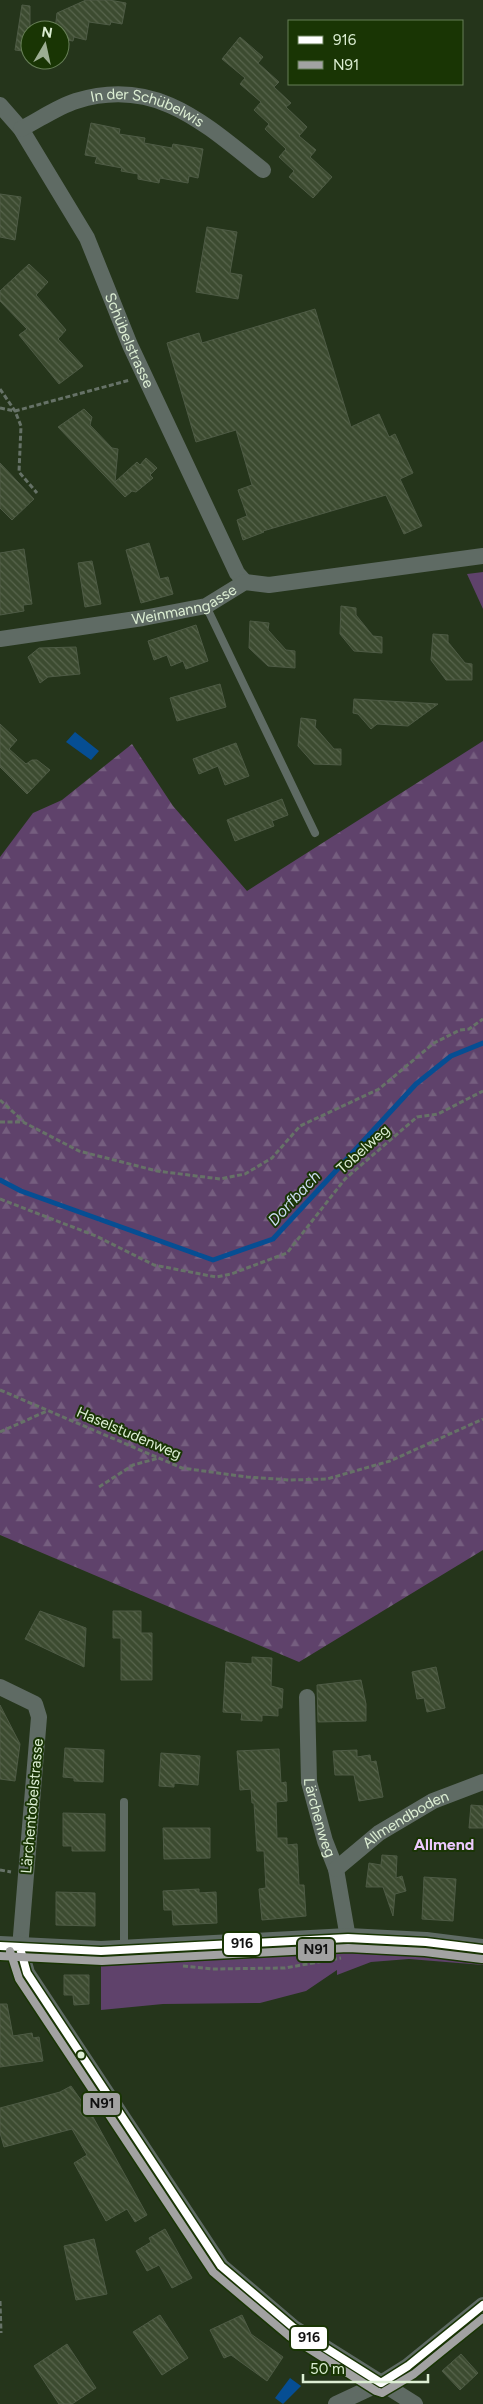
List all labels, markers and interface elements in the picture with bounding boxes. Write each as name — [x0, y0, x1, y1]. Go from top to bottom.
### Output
north arrow — [20, 20, 70, 70]
legend — [288, 20, 463, 85]
text: N — [40, 23, 54, 42]
text: 916 — [333, 31, 357, 49]
text: N91 — [333, 56, 359, 74]
street label: In der Schübelwis — [89, 85, 207, 131]
street label: Schübelstrasse — [101, 290, 158, 391]
street label: Weinmanngasse — [130, 580, 240, 629]
street label: Tobelweg — [333, 1121, 393, 1177]
water label: Dorfbach — [264, 1167, 324, 1229]
street label: Haselstudenweg — [74, 1403, 184, 1463]
street label: Lärchentobelstrasse — [17, 1738, 47, 1874]
street label: Lärchenweg — [300, 1778, 340, 1860]
street label: Allmendboden — [360, 1788, 454, 1854]
district label: Allmend — [414, 1834, 474, 1854]
line badge: 916 — [223, 1932, 261, 1956]
text: 916 — [231, 1935, 253, 1952]
line badge: N91 — [297, 1938, 335, 1962]
text: N91 — [304, 1941, 328, 1958]
unlabelled marker — [76, 2050, 86, 2060]
line badge: N91 — [82, 2092, 121, 2116]
text: N91 — [90, 2095, 114, 2112]
line badge: 916 — [290, 2326, 328, 2350]
text: 916 — [298, 2329, 320, 2346]
scale bar — [303, 2352, 428, 2384]
text: 50 m — [310, 2360, 345, 2378]

